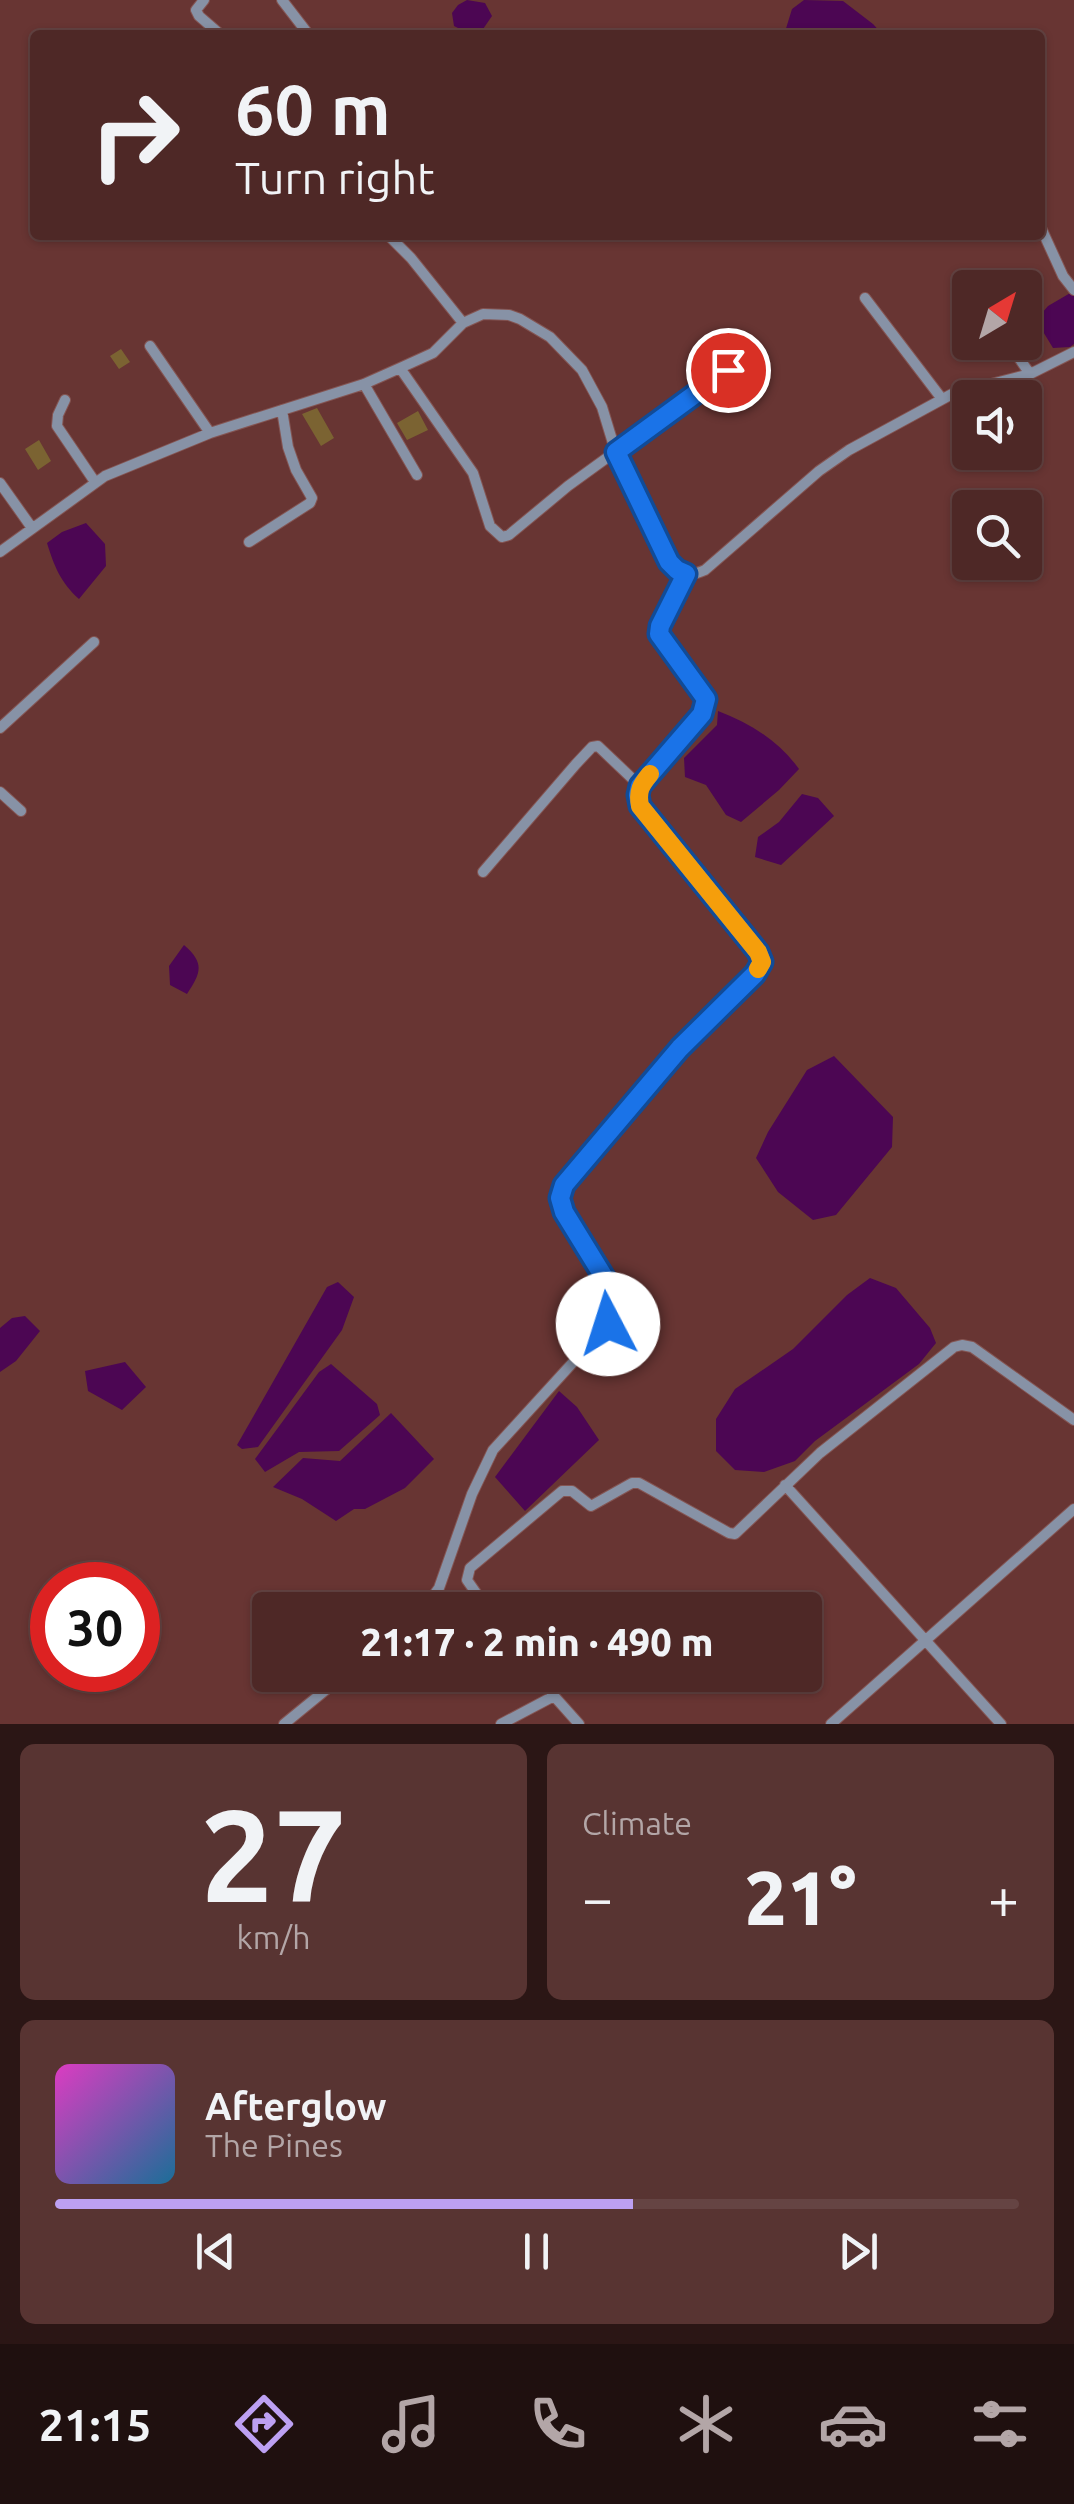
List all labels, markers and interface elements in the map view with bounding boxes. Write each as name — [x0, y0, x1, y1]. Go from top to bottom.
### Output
icon: right — [70, 70, 200, 200]
text: 60 m — [235, 70, 391, 148]
text: Turn right — [235, 152, 435, 203]
north arrow — [952, 270, 1042, 360]
map controls — [952, 270, 1042, 580]
pin — [686, 328, 771, 413]
icon: arrive — [701, 343, 756, 398]
button: sound — [952, 380, 1042, 470]
button: search — [952, 490, 1042, 580]
position arrow — [556, 1272, 660, 1376]
speed limit sign: 30 — [30, 1562, 160, 1692]
text: 21:17 · 2 min · 490 m — [360, 1621, 714, 1663]
text: 27 — [200, 1781, 347, 1927]
text: Climate — [582, 1805, 692, 1841]
text: 21° — [745, 1855, 856, 1939]
text: − — [582, 1867, 613, 1928]
text: + — [988, 1867, 1019, 1928]
text: km/h — [237, 1919, 310, 1955]
text: Afterglow — [205, 2085, 387, 2127]
text: The Pines — [205, 2127, 343, 2163]
icon: previous — [188, 2224, 243, 2279]
icon: pause — [509, 2224, 564, 2279]
icon: next — [831, 2224, 886, 2279]
icon: directions — [229, 2389, 299, 2459]
icon: music — [376, 2389, 446, 2459]
icon: phone — [523, 2389, 593, 2459]
icon: climate — [671, 2389, 741, 2459]
icon: car — [818, 2389, 888, 2459]
icon: filters — [965, 2389, 1035, 2459]
text: 21:15 — [39, 2399, 151, 2450]

